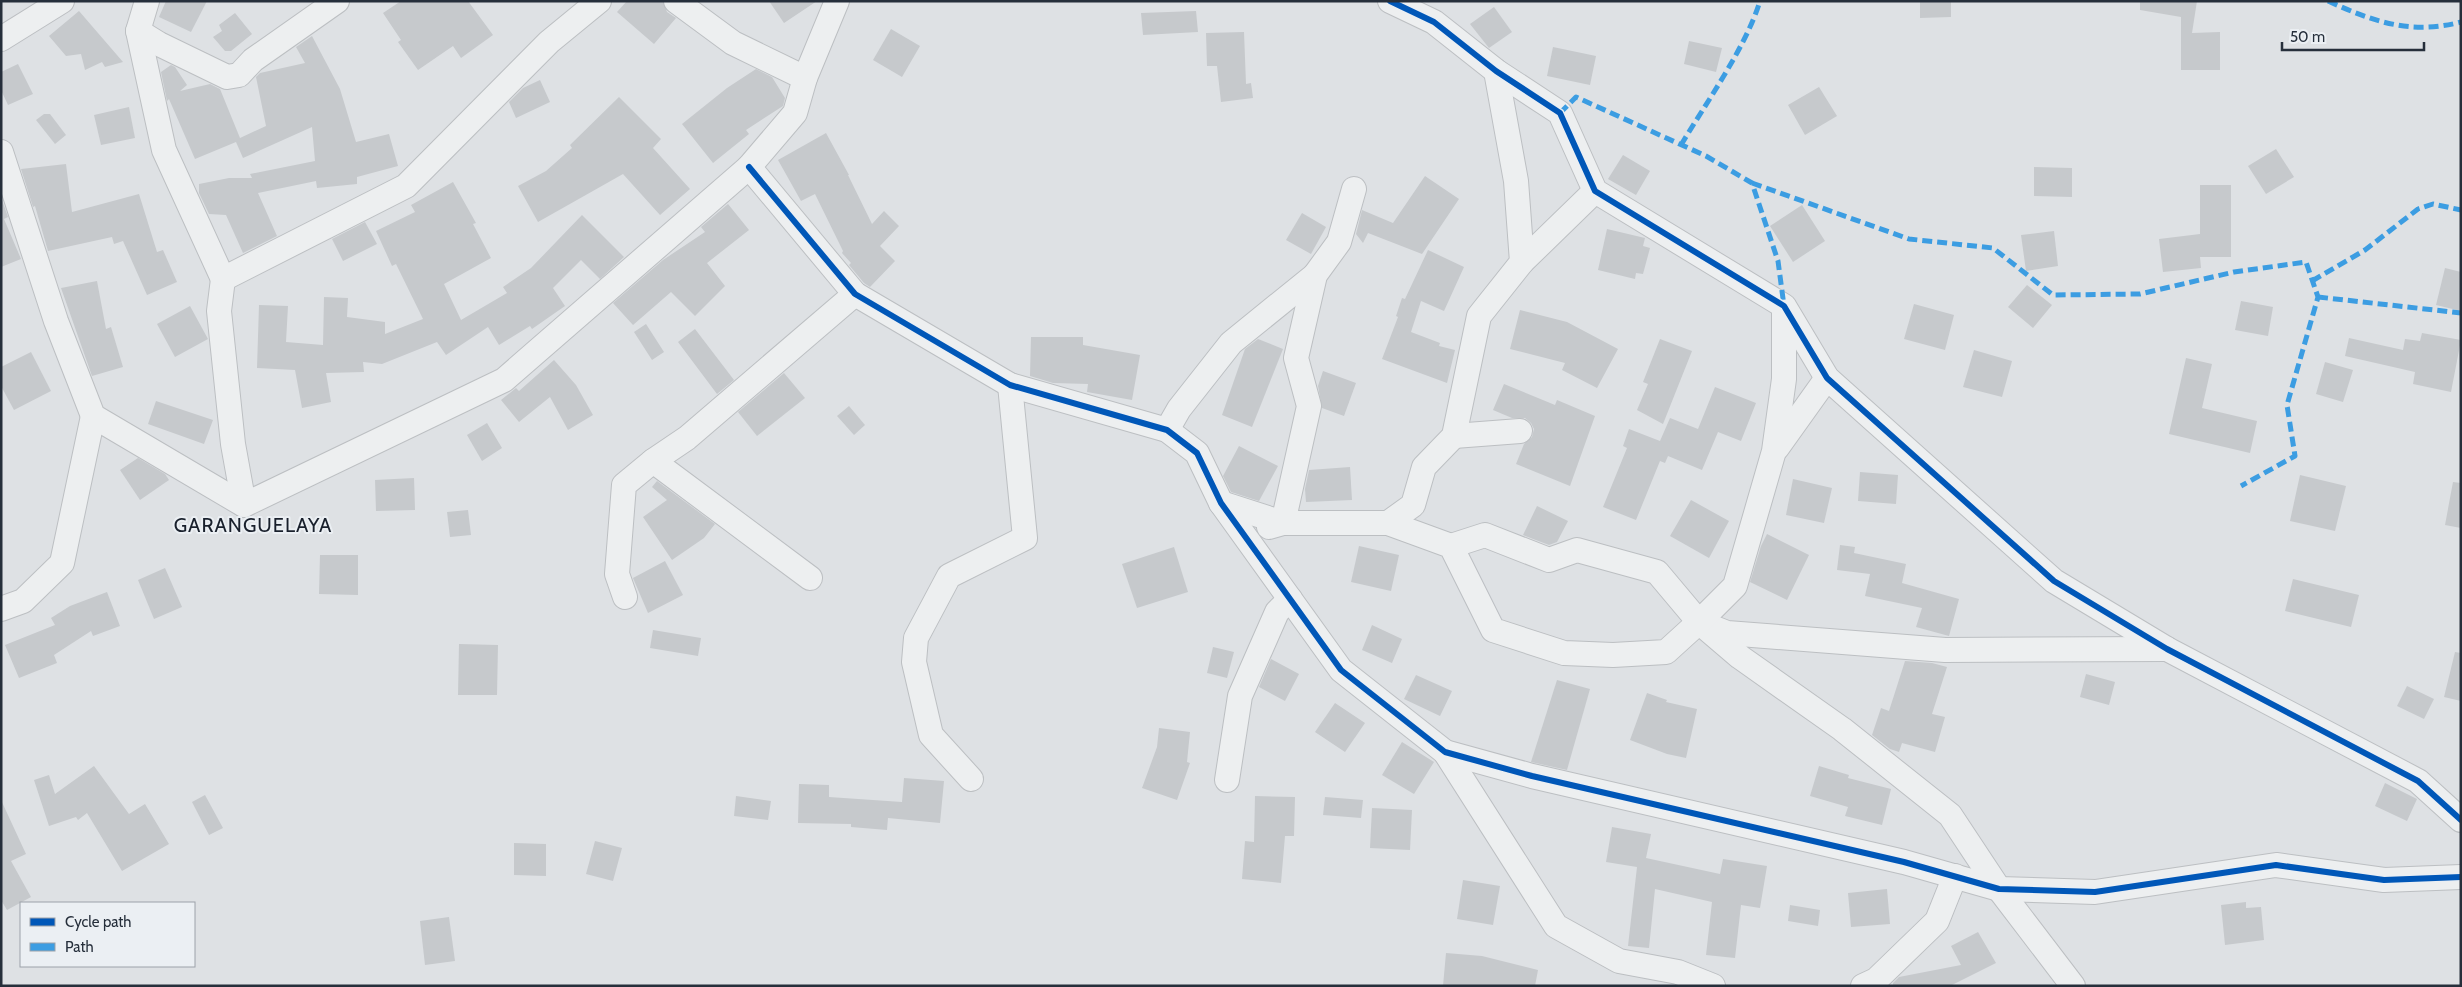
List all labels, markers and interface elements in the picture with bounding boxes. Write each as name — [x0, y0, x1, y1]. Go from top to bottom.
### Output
scale bar — [2282, 20, 2424, 52]
text: 50 m — [2290, 28, 2325, 46]
district label: GARANGUELAYA — [174, 513, 332, 537]
legend — [20, 902, 195, 967]
text: Cycle path — [65, 913, 131, 931]
text: Path — [65, 938, 94, 956]

